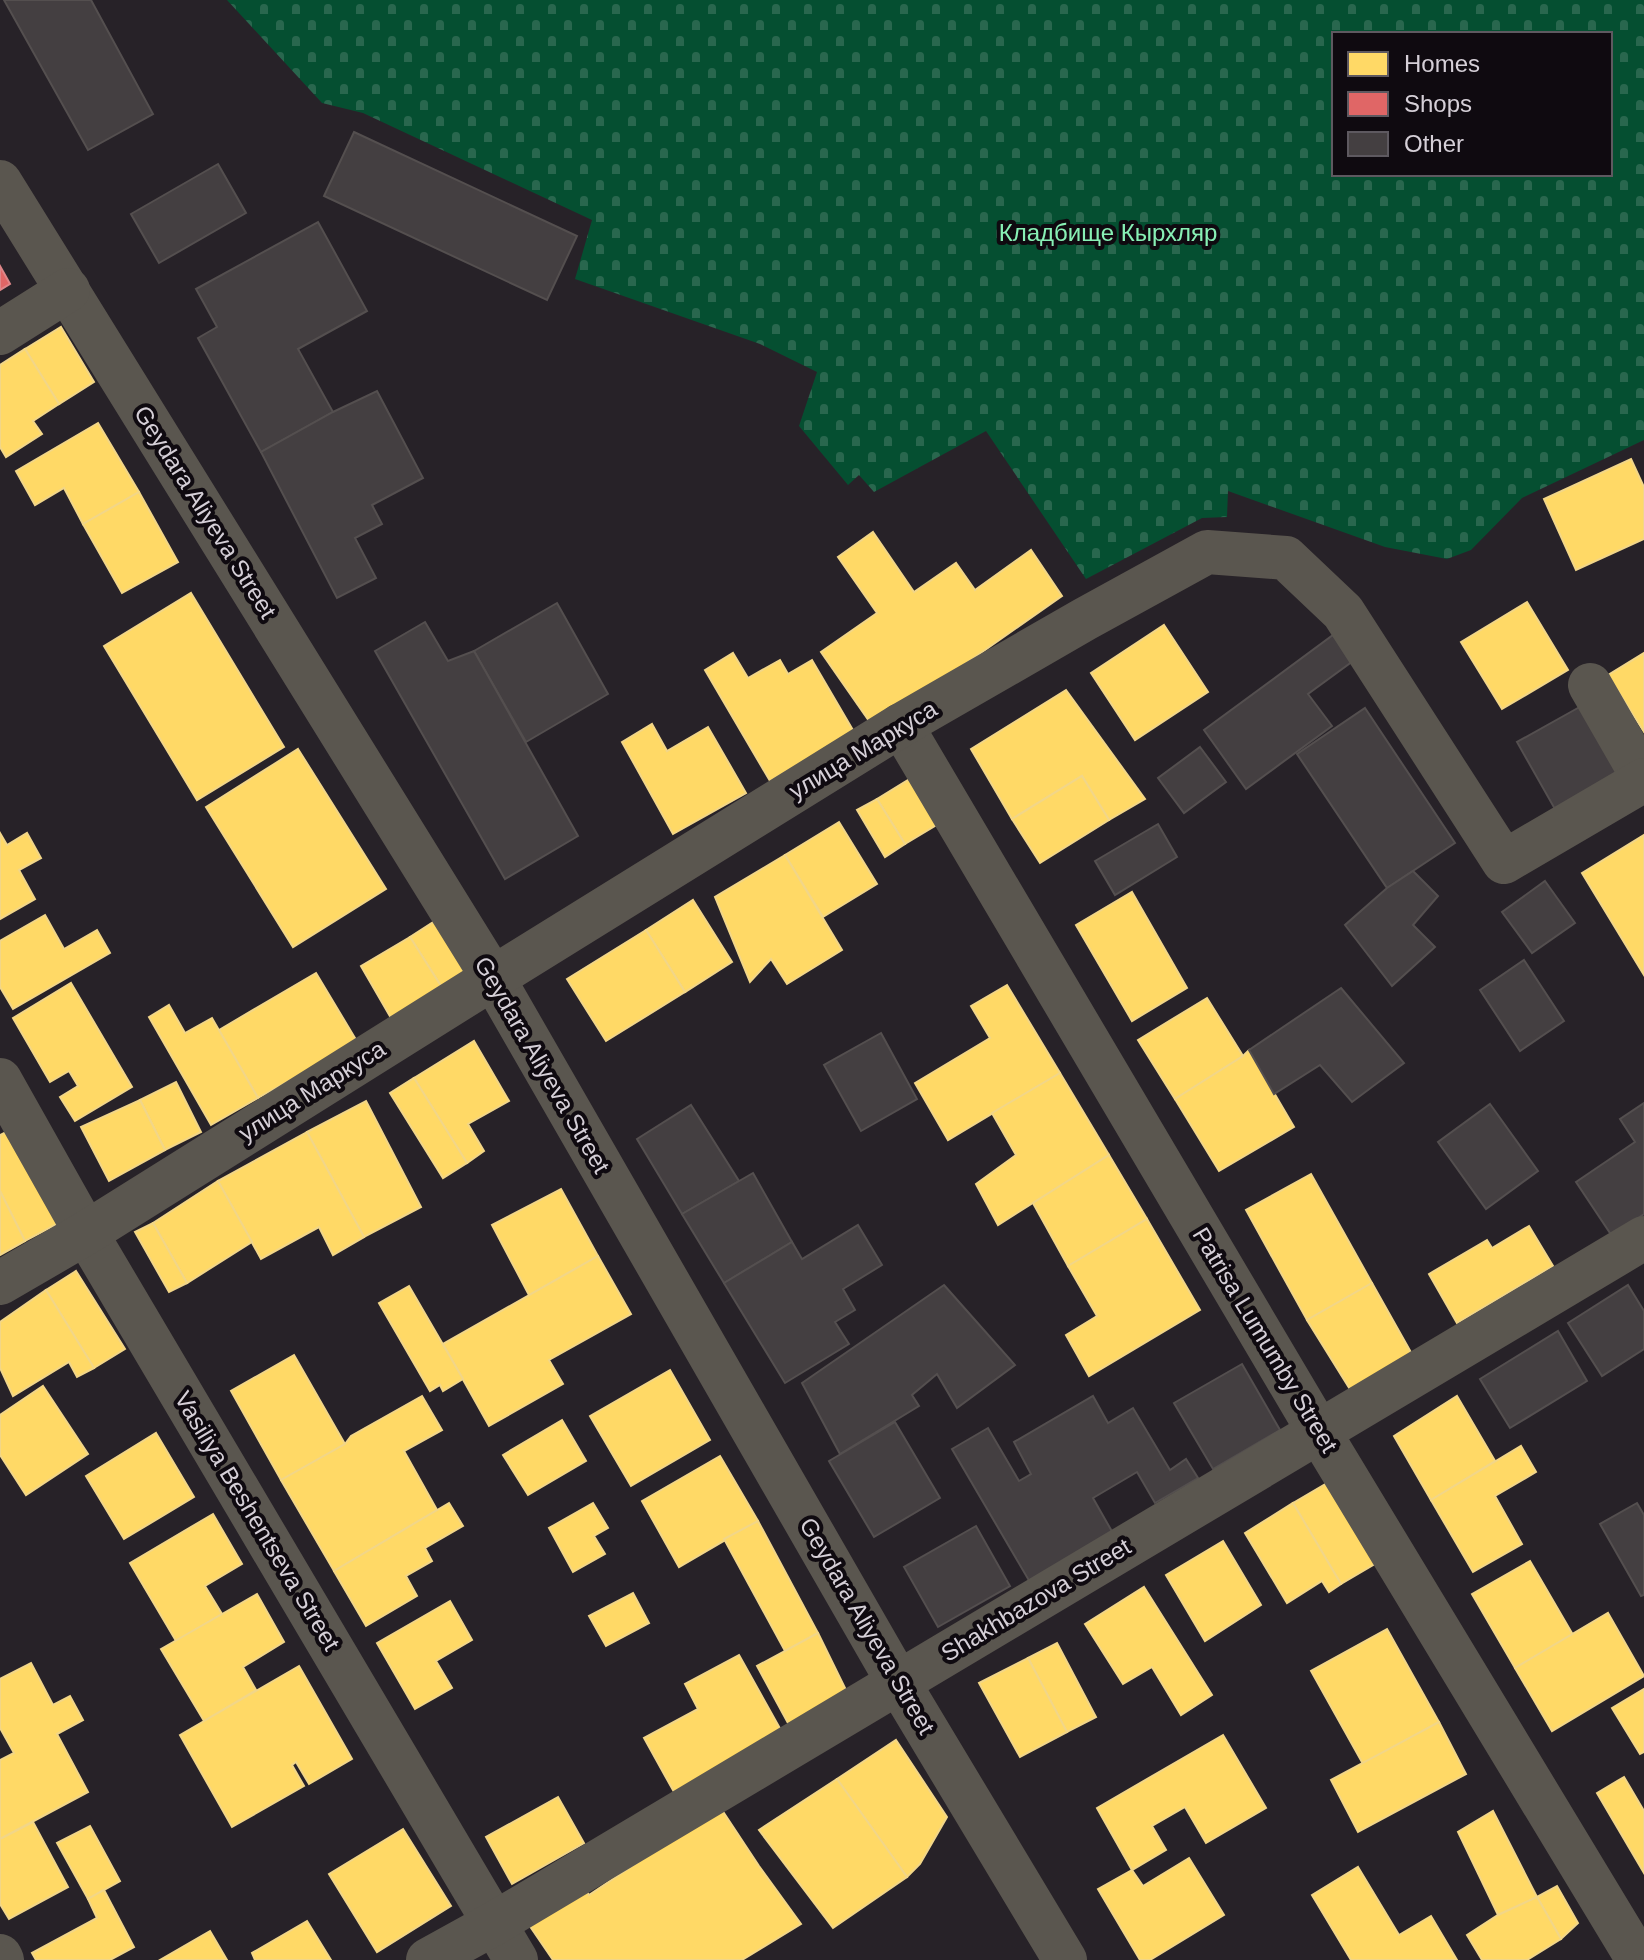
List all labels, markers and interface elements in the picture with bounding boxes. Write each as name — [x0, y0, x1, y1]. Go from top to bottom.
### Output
legend — [1332, 32, 1612, 176]
text: Homes — [1404, 50, 1480, 77]
text: Shops — [1404, 90, 1472, 117]
text: Other — [1404, 130, 1464, 157]
park label: Кладбище Кырхляр — [999, 219, 1217, 246]
street label: Geydara Aliyeva Street — [129, 400, 282, 623]
street label: улица Маркуса — [784, 695, 942, 804]
street label: Geydara Aliyeva Street — [469, 952, 616, 1178]
street label: улица Маркуса — [234, 1034, 390, 1146]
street label: Patrisa Lumumby Street — [1188, 1222, 1343, 1457]
street label: Vasiliya Beshentseva Street — [169, 1386, 346, 1655]
street label: Geydara Aliyeva Street — [794, 1513, 941, 1739]
street label: Shakhbazova Street — [936, 1532, 1136, 1667]

